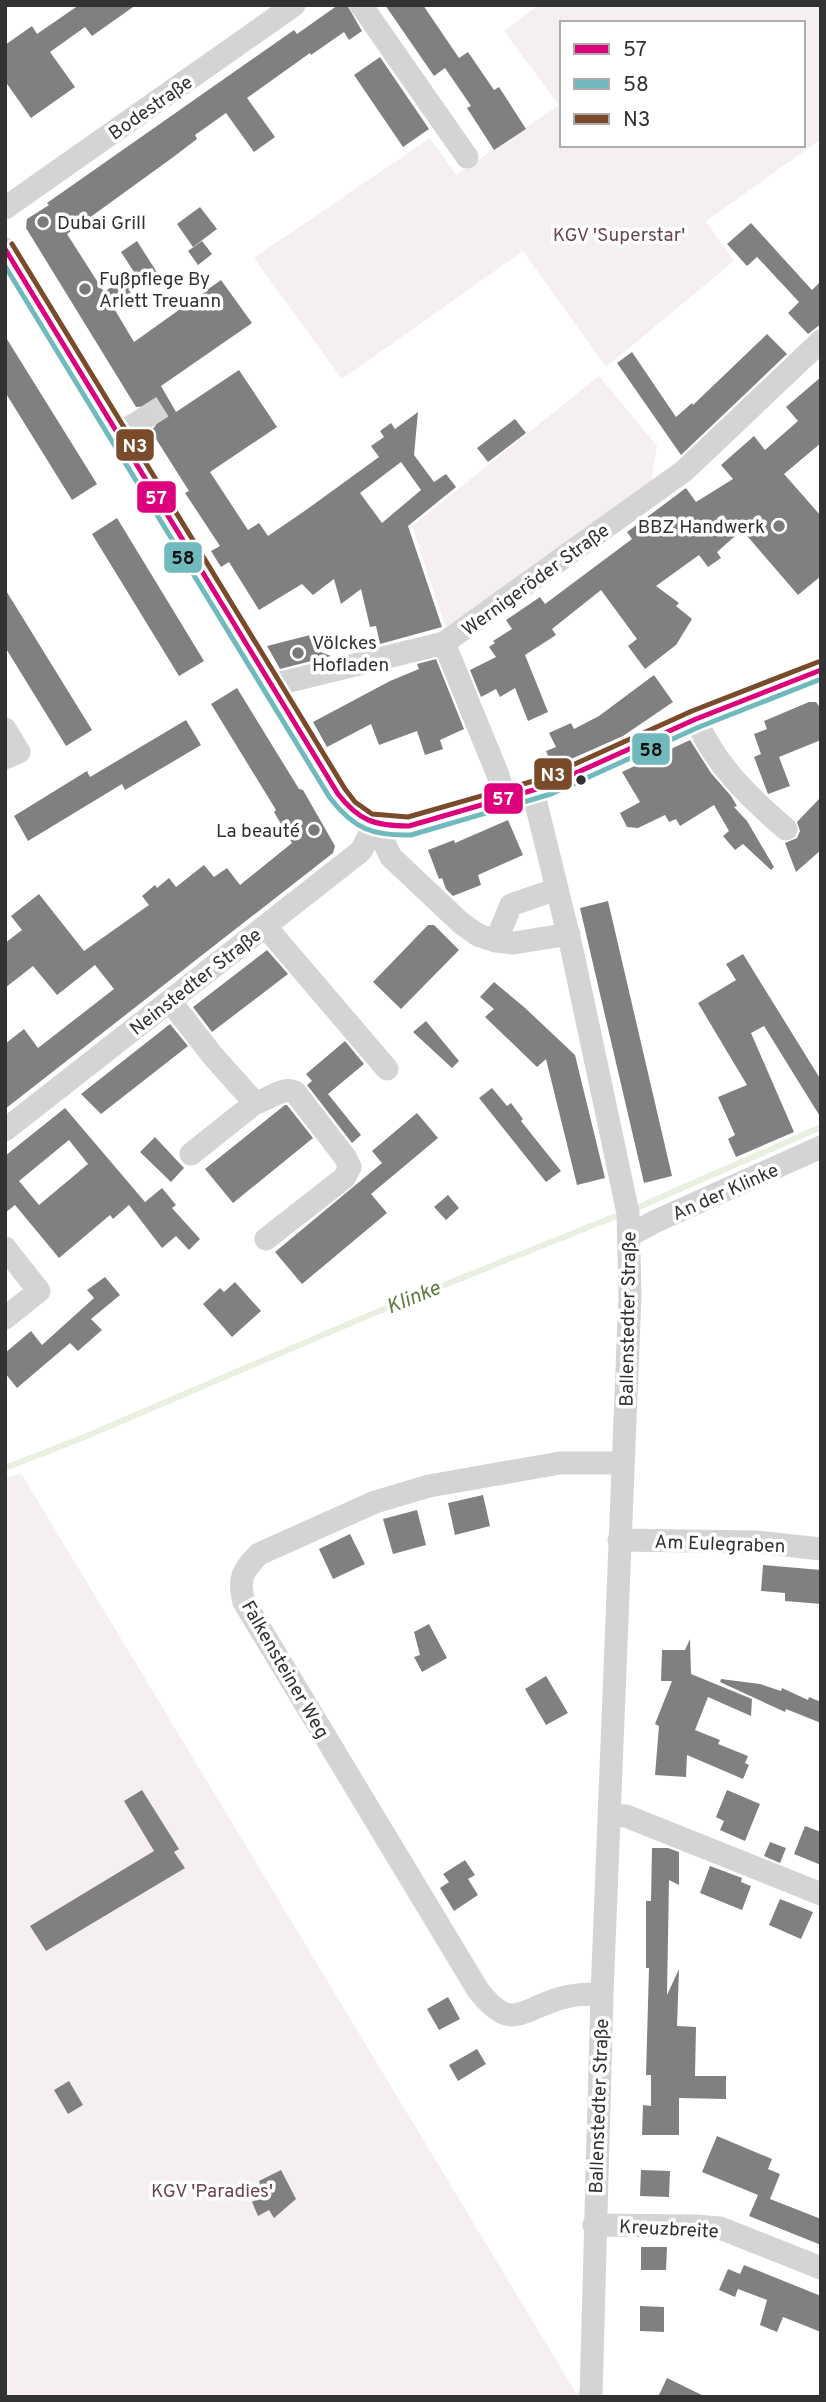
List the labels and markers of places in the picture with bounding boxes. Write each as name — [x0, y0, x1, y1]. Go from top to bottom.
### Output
place label: Dubai Grill — [57, 212, 146, 236]
marker: Dubai Grill — [35, 214, 51, 230]
place label: Fußpflege By Arlett Treuann — [99, 268, 221, 314]
marker: Fußpflege By Arlett Treuann — [77, 281, 93, 297]
place label: BBZ Handwerk — [638, 516, 765, 540]
marker: BBZ Handwerk — [771, 518, 787, 534]
place label: Völckes Hofladen — [312, 632, 389, 678]
marker: Völckes Hofladen — [290, 645, 306, 661]
unlabelled marker — [574, 773, 588, 787]
place label: La beauté — [216, 820, 300, 844]
marker: La beauté — [306, 822, 322, 838]

